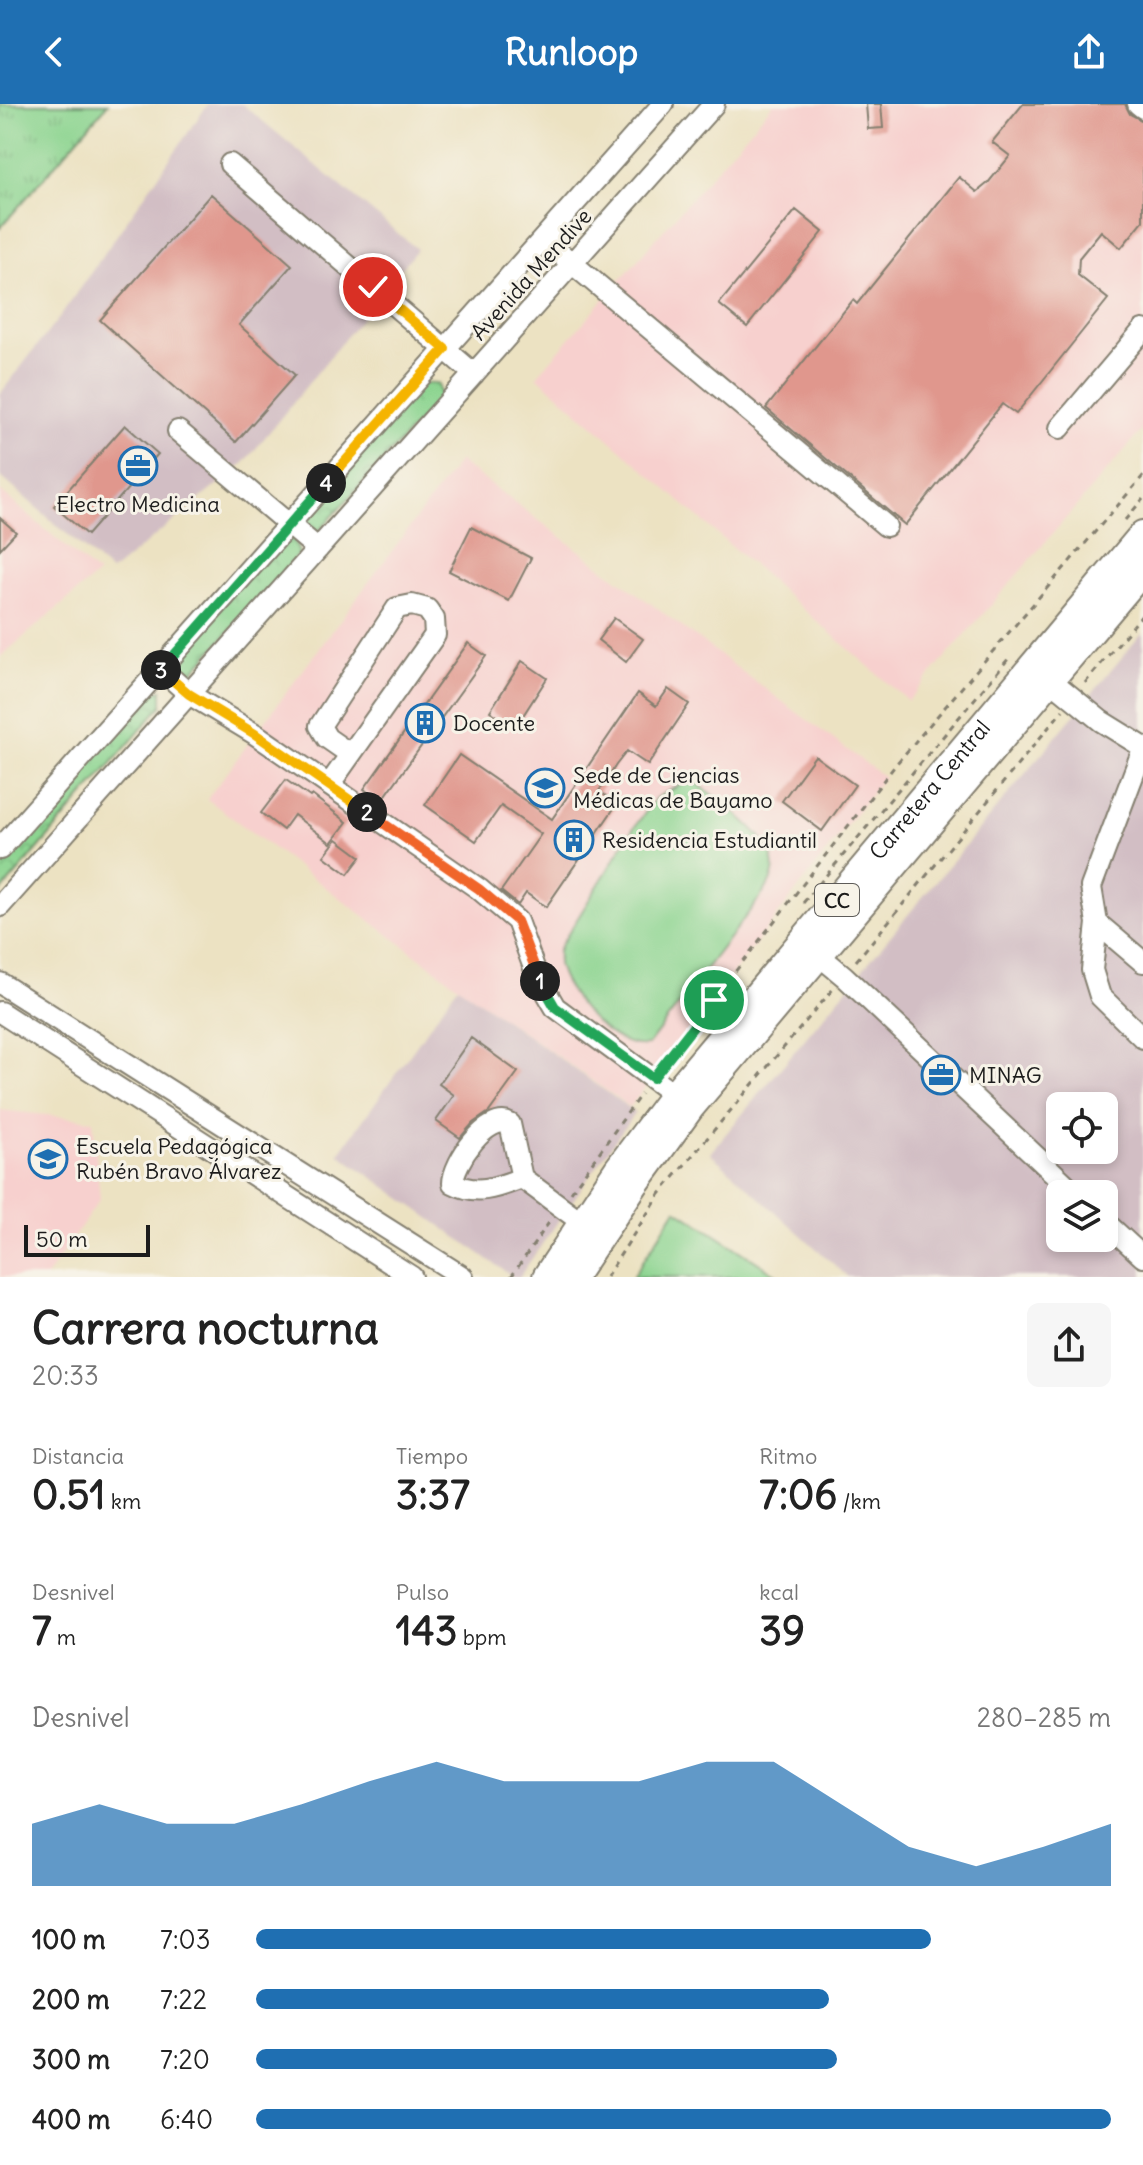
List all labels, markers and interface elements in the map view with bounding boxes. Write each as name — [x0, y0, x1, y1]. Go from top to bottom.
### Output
icon: back — [32, 30, 76, 74]
text: Runloop — [505, 30, 638, 75]
icon: share — [1067, 30, 1111, 74]
street label: Avenida Mendive — [465, 202, 597, 346]
pin — [339, 253, 407, 321]
icon: check — [351, 265, 395, 309]
office icon: Electro Medicina — [117, 445, 159, 487]
pin: 4 — [306, 463, 346, 503]
text: 4 — [320, 469, 332, 497]
place label: Electro Medicina — [56, 490, 220, 518]
pin: 3 — [141, 650, 181, 690]
text: 3 — [155, 656, 167, 684]
building icon: Docente — [404, 702, 446, 744]
place label: Docente — [453, 709, 535, 737]
street label: Carretera Central — [863, 714, 996, 865]
place label: Sede de Ciencias Médicas de Bayamo — [573, 761, 773, 814]
school or university icon: Sede de Ciencias Médicas de Bayamo — [524, 767, 566, 809]
pin: 2 — [347, 792, 387, 832]
text: 2 — [361, 798, 373, 826]
building icon: Residencia Estudiantil — [553, 819, 595, 861]
place label: Residencia Estudiantil — [602, 826, 817, 854]
road number: CC — [815, 884, 859, 916]
pin: 1 — [520, 961, 560, 1001]
pin — [680, 966, 748, 1034]
text: 1 — [536, 967, 544, 995]
icon: arrive — [692, 978, 736, 1022]
office icon: MINAG — [920, 1054, 962, 1096]
place label: MINAG — [969, 1061, 1042, 1089]
map controls — [1046, 1092, 1118, 1252]
button: locate — [1046, 1092, 1118, 1164]
place label: Escuela Pedagógica Rubén Bravo Álvarez — [76, 1132, 282, 1185]
school or university icon: Escuela Pedagógica Rubén Bravo Álvarez — [27, 1138, 69, 1180]
button: layers — [1046, 1180, 1118, 1252]
scale bar — [24, 1221, 150, 1257]
text: 50 m — [36, 1225, 88, 1253]
text: Carrera nocturna — [32, 1301, 379, 1356]
button: share — [1027, 1303, 1111, 1387]
text: 20:33 — [32, 1359, 99, 1392]
text: Distancia — [32, 1442, 124, 1470]
text: Tiempo — [396, 1442, 468, 1470]
text: Ritmo — [759, 1442, 817, 1470]
text: 0.51 — [32, 1470, 105, 1520]
text: 3:37 — [396, 1470, 470, 1520]
text: 7:06 — [759, 1470, 837, 1520]
text: km — [105, 1487, 141, 1515]
text: /km — [837, 1487, 881, 1515]
text: Desnivel — [32, 1578, 115, 1606]
text: Pulso — [396, 1578, 449, 1606]
text: kcal — [759, 1578, 799, 1606]
text: 7 — [32, 1606, 52, 1656]
text: 143 — [396, 1606, 457, 1656]
text: 39 — [759, 1606, 805, 1656]
text: m — [52, 1623, 76, 1651]
text: bpm — [457, 1623, 507, 1651]
text: Desnivel — [32, 1701, 130, 1734]
text: 280–285 m — [977, 1701, 1111, 1734]
text: 100 m — [32, 1923, 106, 1956]
text: 7:03 — [160, 1923, 211, 1956]
text: 200 m — [32, 1983, 109, 2016]
text: 7:22 — [160, 1983, 207, 2016]
text: 300 m — [32, 2043, 110, 2076]
text: 7:20 — [160, 2043, 210, 2076]
text: 400 m — [32, 2103, 110, 2136]
text: 6:40 — [160, 2103, 213, 2136]

